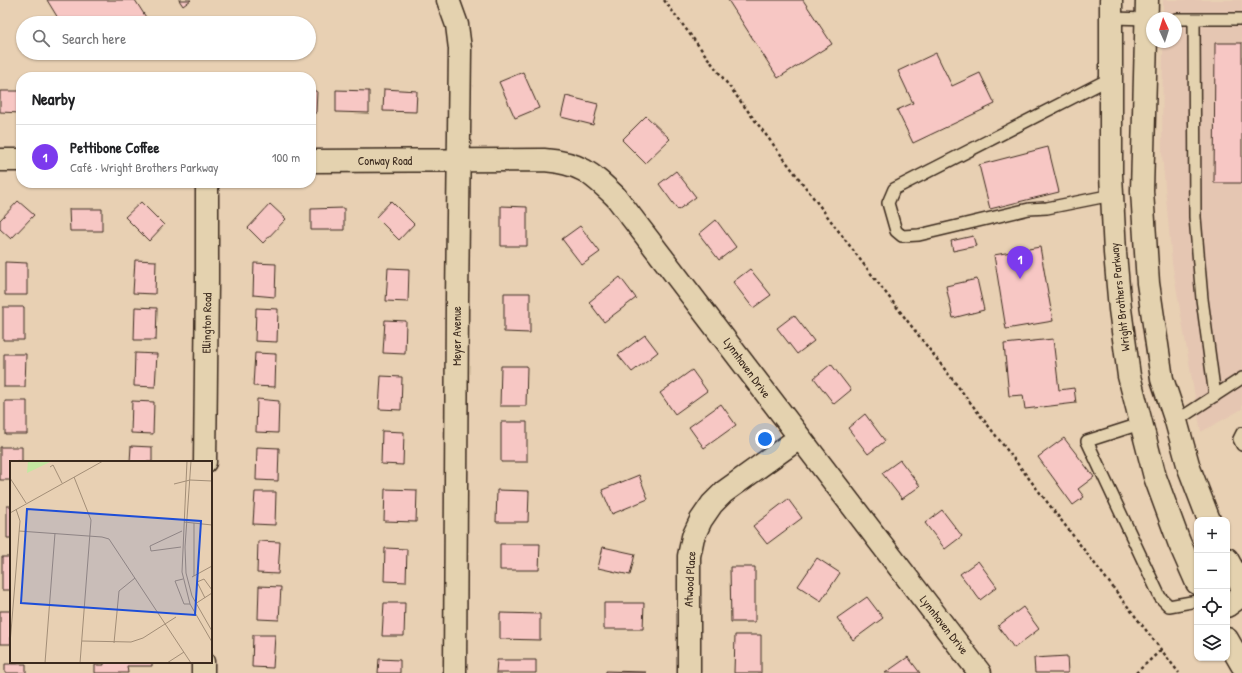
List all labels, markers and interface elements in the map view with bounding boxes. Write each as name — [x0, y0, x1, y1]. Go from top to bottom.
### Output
north arrow — [1146, 12, 1182, 48]
search box — [16, 16, 316, 60]
icon: search — [30, 27, 52, 49]
text: Search here — [62, 28, 126, 49]
text: Nearby — [32, 87, 75, 110]
text: Pettibone Coffee — [70, 137, 159, 158]
text: 1 — [43, 148, 47, 166]
text: 100 m — [272, 148, 300, 166]
street label: Conway Road — [358, 152, 413, 169]
text: Café · Wright Brothers Parkway — [70, 158, 219, 176]
street label: Wright Brothers Parkway — [1105, 242, 1134, 352]
pin: 1 — [1007, 246, 1033, 279]
street label: Ellington Road — [197, 292, 216, 354]
street label: Meyer Avenue — [448, 306, 465, 366]
street label: Lynnhaven Drive — [720, 334, 775, 401]
your location — [755, 429, 775, 449]
inset map — [10, 461, 212, 663]
map controls — [1194, 517, 1230, 661]
button: + — [1194, 517, 1230, 553]
street label: Atwood Place — [680, 550, 699, 607]
button: − — [1194, 553, 1230, 589]
button: locate — [1194, 589, 1230, 625]
street label: Lynnhaven Drive — [916, 592, 973, 658]
button: layers — [1194, 625, 1230, 661]

